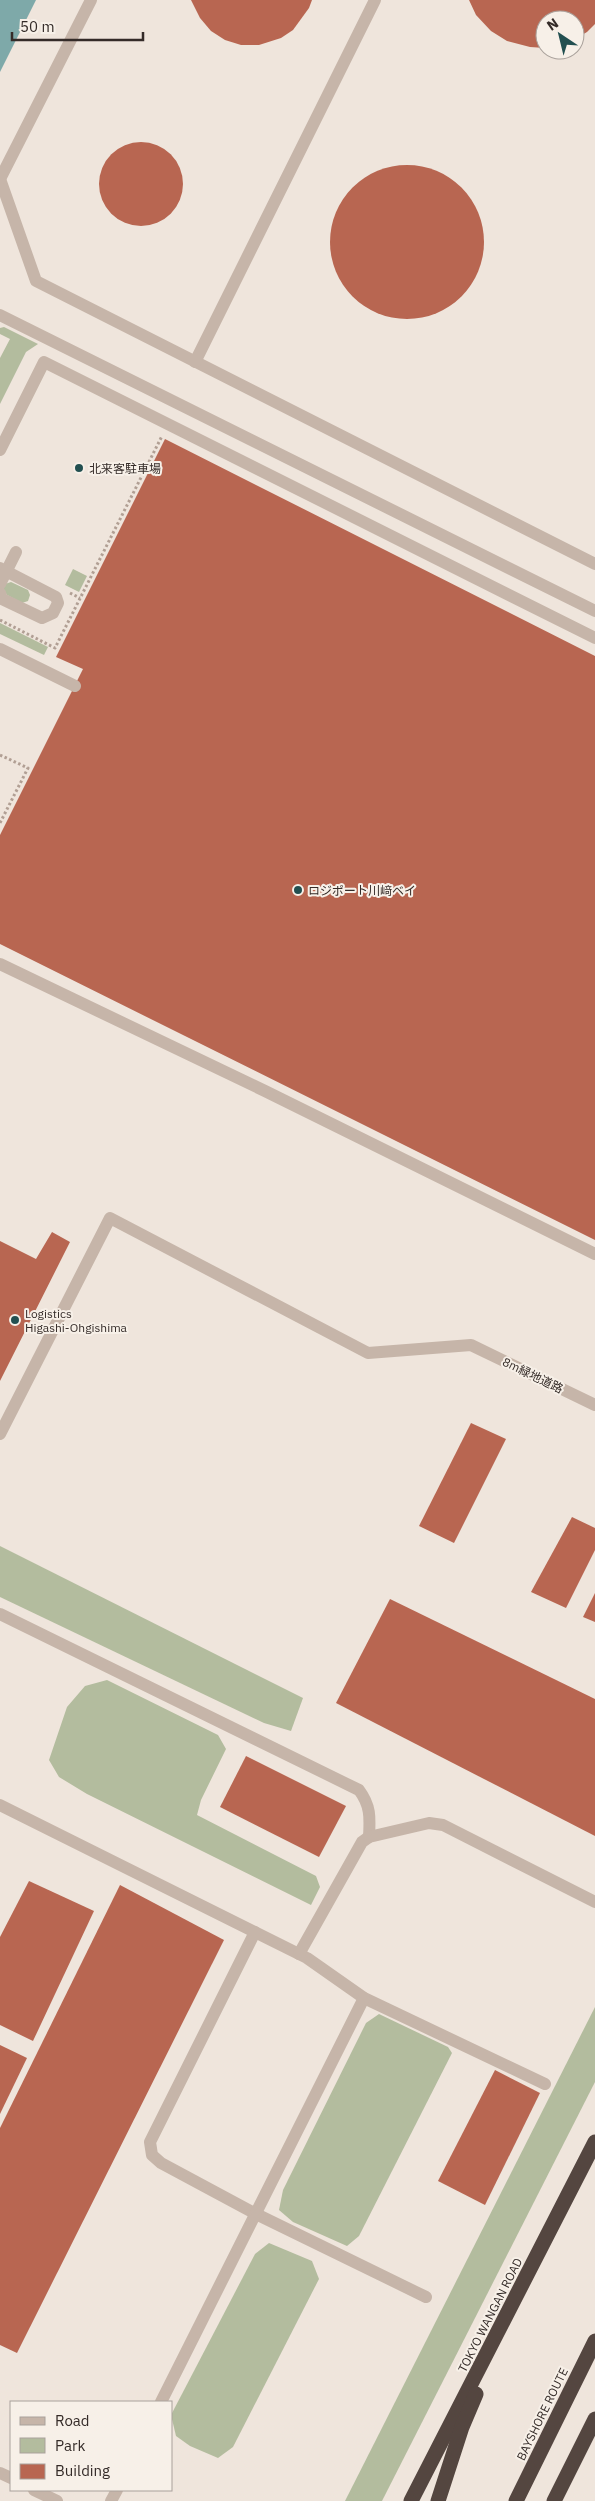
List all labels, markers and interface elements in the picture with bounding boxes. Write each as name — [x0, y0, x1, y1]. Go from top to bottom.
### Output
scale bar — [12, 10, 144, 42]
north arrow — [535, 10, 585, 60]
text: N — [543, 14, 562, 35]
text: 50 m — [20, 17, 55, 36]
place label: 北来客駐車場 — [89, 461, 161, 476]
marker: 北来客駐車場 — [73, 462, 85, 474]
place label: ロジポート川﨑ベイ — [308, 883, 416, 898]
marker: ロジポート川﨑ベイ — [292, 884, 304, 896]
place label: Logistics Higashi-Ohgishima — [25, 1306, 128, 1335]
marker: Logistics Higashi-Ohgishima — [9, 1314, 21, 1326]
street label: 8m緑地道路 — [500, 1354, 566, 1396]
street label: TOKYO WANGAN ROAD — [455, 2255, 525, 2375]
street label: BAYSHORE ROUTE — [513, 2365, 571, 2463]
legend — [10, 2401, 172, 2491]
text: Road — [55, 2411, 90, 2430]
text: Park — [55, 2436, 85, 2455]
text: Building — [55, 2461, 110, 2480]

